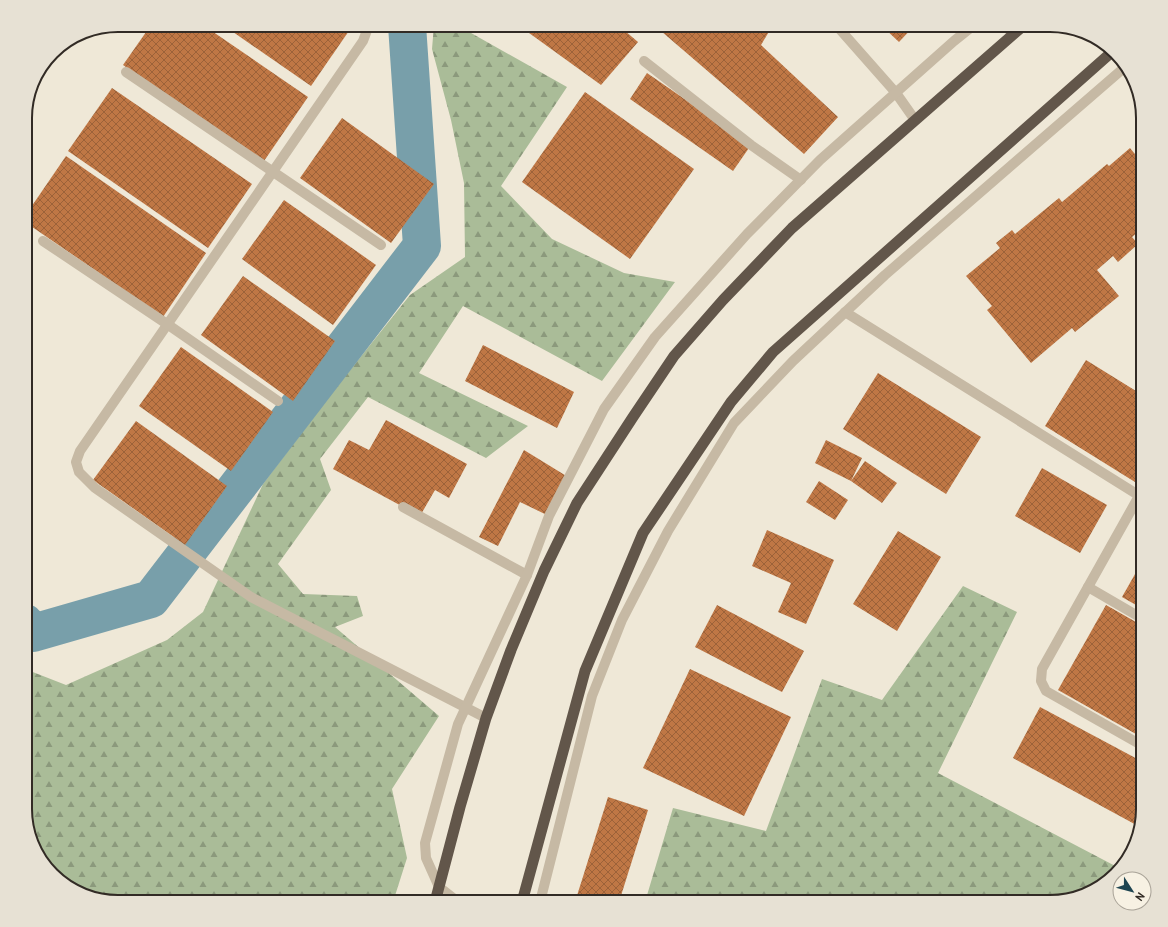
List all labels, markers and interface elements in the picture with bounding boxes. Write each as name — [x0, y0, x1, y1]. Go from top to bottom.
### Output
north arrow — [1112, 871, 1152, 911]
text: N — [1132, 890, 1148, 904]

